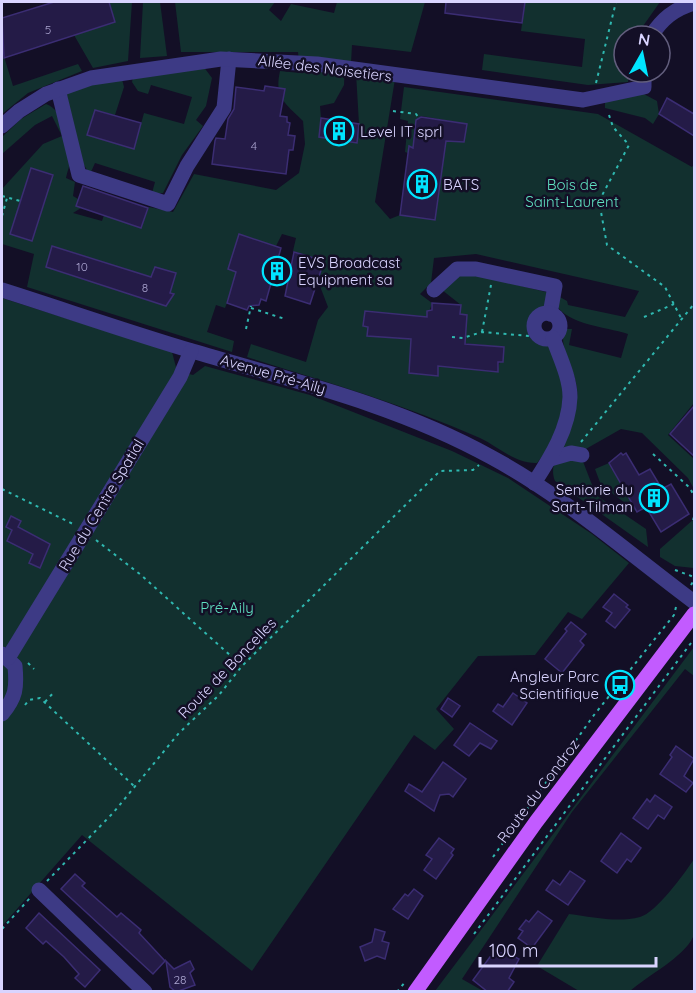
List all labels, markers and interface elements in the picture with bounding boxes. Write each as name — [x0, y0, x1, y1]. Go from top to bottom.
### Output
house number: 5 — [45, 22, 51, 37]
north arrow — [612, 24, 672, 84]
text: N — [637, 28, 652, 50]
street label: Allée des Noisetiers — [257, 50, 393, 86]
building icon: Level IT sprl — [323, 115, 355, 147]
place label: Level IT sprl — [360, 122, 443, 141]
house number: 4 — [251, 138, 257, 153]
building icon: BATS — [406, 168, 438, 200]
place label: BATS — [443, 175, 479, 194]
park label: Bois de Saint-Laurent — [525, 175, 619, 211]
place label: EVS Broadcast Equipment sa — [298, 253, 400, 289]
building icon: EVS Broadcast Equipment sa — [261, 255, 293, 287]
house number: 10 — [76, 259, 88, 274]
house number: 8 — [142, 280, 148, 295]
street label: Avenue Pré-Aily — [218, 350, 328, 398]
street label: Rue du Centre Spatial — [54, 436, 148, 574]
place label: Seniorie du Sart-Tilman — [552, 480, 633, 516]
building icon: Seniorie du Sart-Tilman — [638, 482, 670, 514]
park label: Pré-Aily — [200, 598, 254, 617]
street label: Route de Boncelles — [174, 614, 280, 722]
place label: Angleur Parc Scientifique — [510, 667, 599, 703]
bus stop icon: Angleur Parc Scientifique — [604, 669, 636, 701]
street label: Route du Condroz — [493, 735, 583, 847]
scale bar — [480, 930, 656, 968]
text: 100 m — [489, 939, 538, 962]
house number: 28 — [173, 972, 187, 987]

